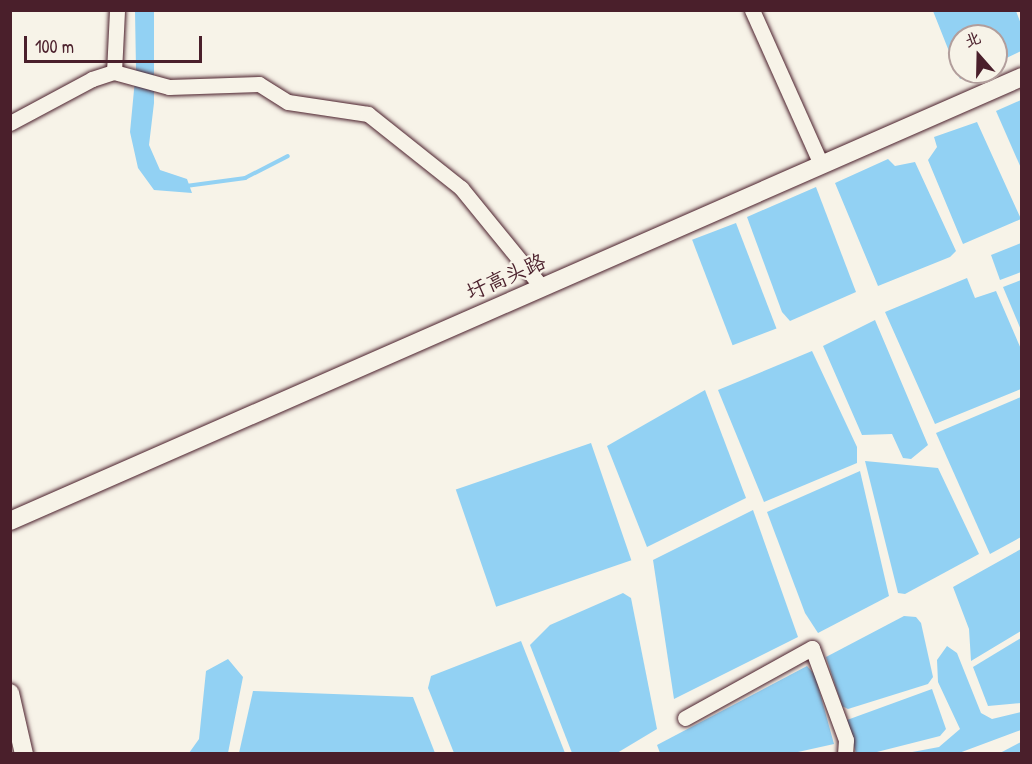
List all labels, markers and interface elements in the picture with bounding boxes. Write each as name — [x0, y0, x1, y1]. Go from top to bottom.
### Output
scale bar — [27, 24, 206, 62]
north arrow — [948, 24, 1008, 84]
text: 北 — [961, 26, 984, 52]
text: 100 m — [35, 34, 74, 59]
street label: 圩高头路 — [463, 248, 549, 306]

